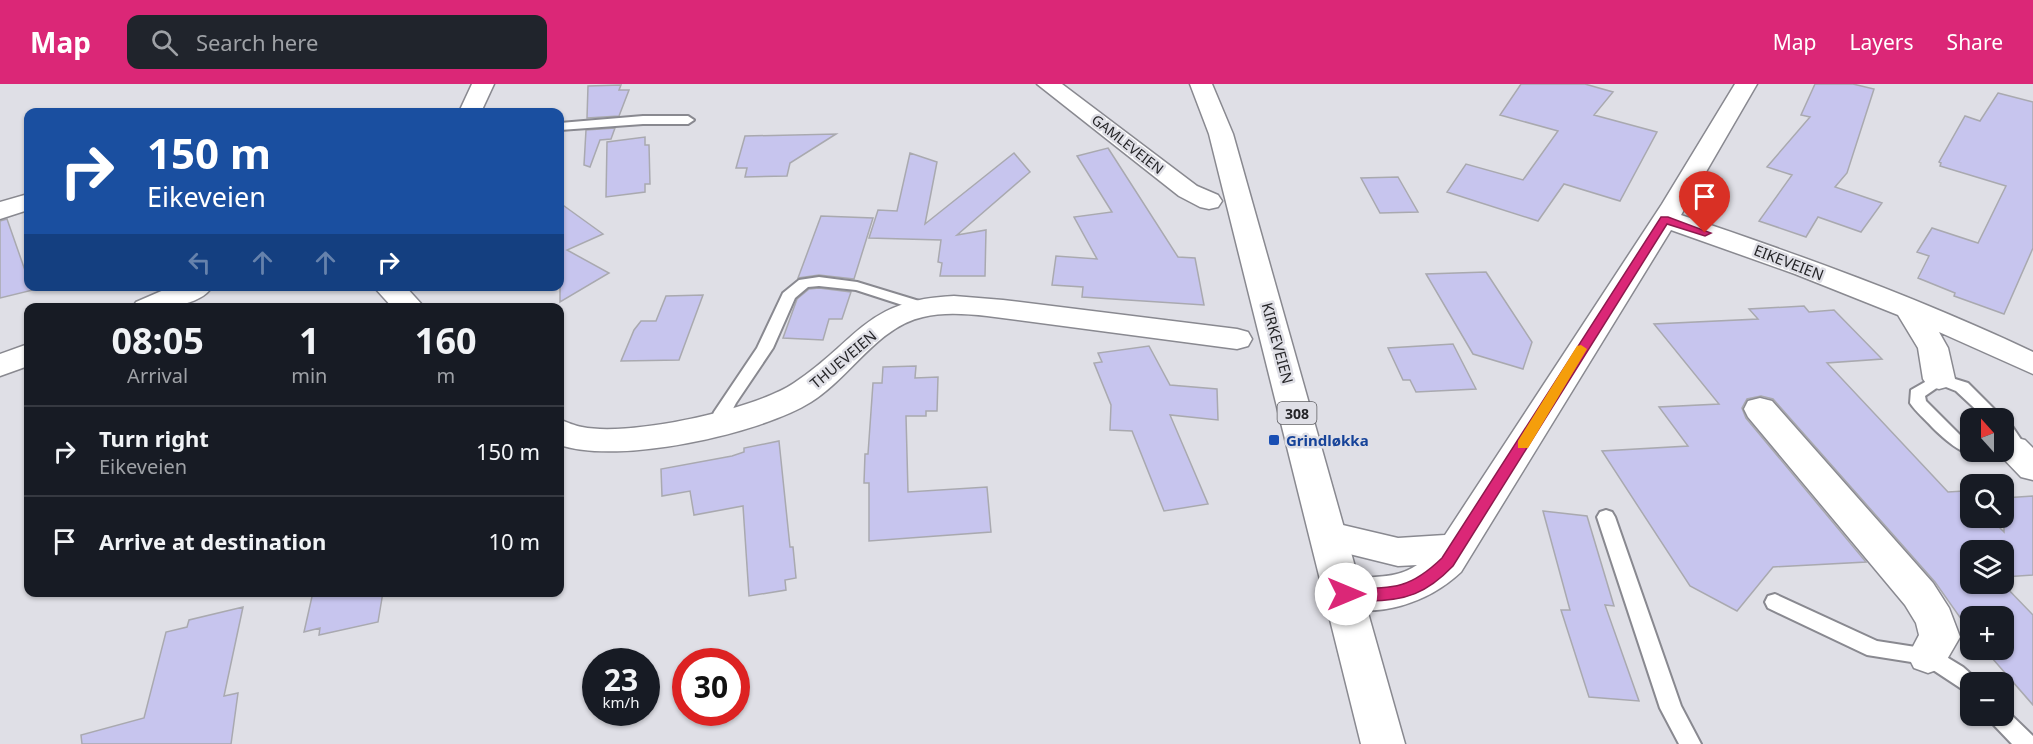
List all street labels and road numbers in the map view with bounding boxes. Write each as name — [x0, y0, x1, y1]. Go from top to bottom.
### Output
street label: GAMLEVEIEN — [1088, 110, 1168, 178]
street label: EIKEVEIEN — [1751, 240, 1827, 284]
street label: KIRKEVEIEN — [1258, 300, 1298, 386]
street label: THUEVEIEN — [806, 325, 880, 393]
road number: 308 — [1278, 402, 1316, 424]

